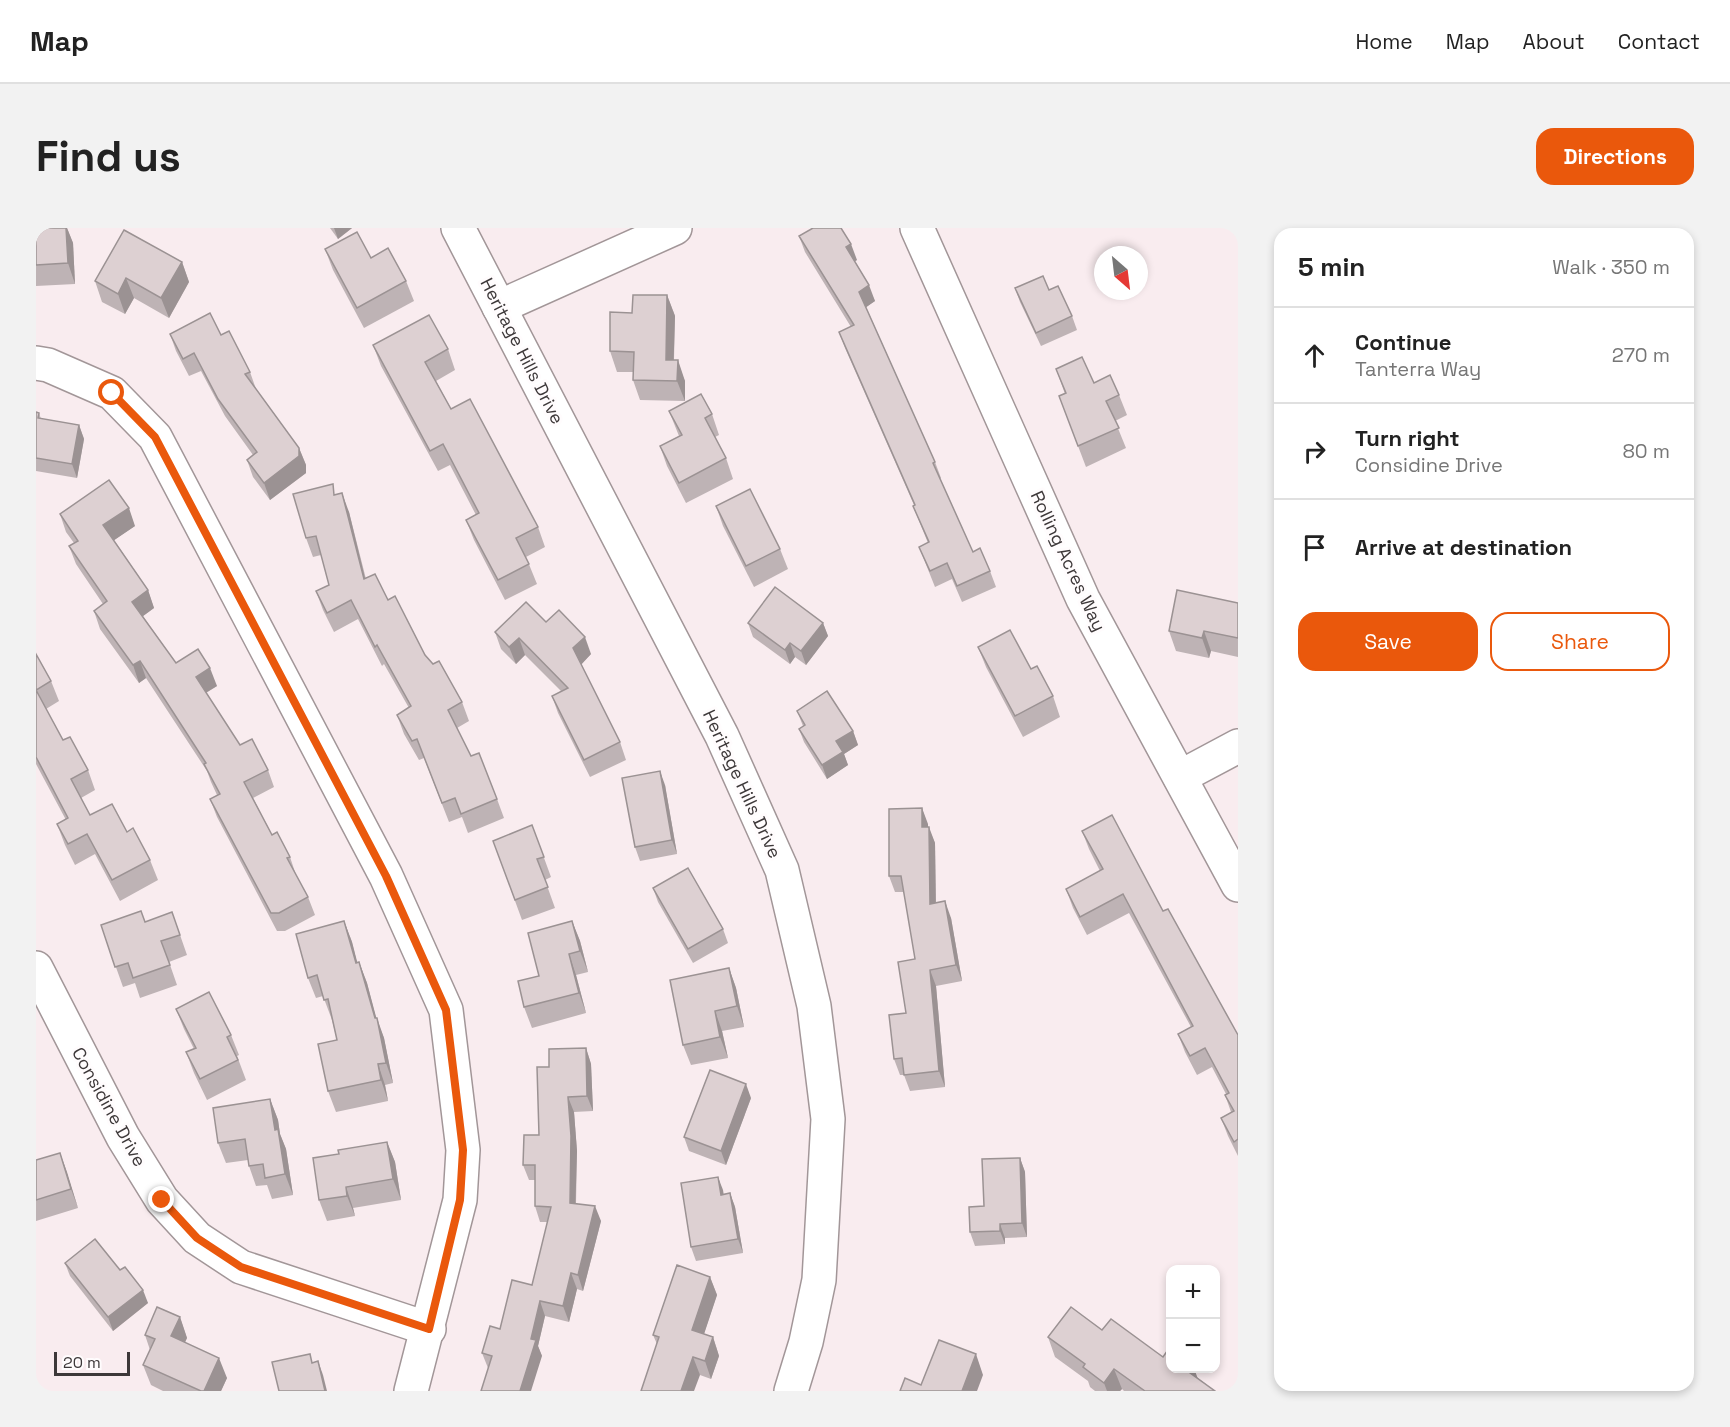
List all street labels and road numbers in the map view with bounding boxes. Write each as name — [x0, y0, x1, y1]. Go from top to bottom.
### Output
street label: Heritage Hills Drive — [476, 274, 569, 428]
street label: Rolling Acres Way — [1026, 487, 1111, 635]
street label: Heritage Hills Drive — [698, 706, 787, 862]
street label: Considine Drive — [67, 1043, 152, 1171]

